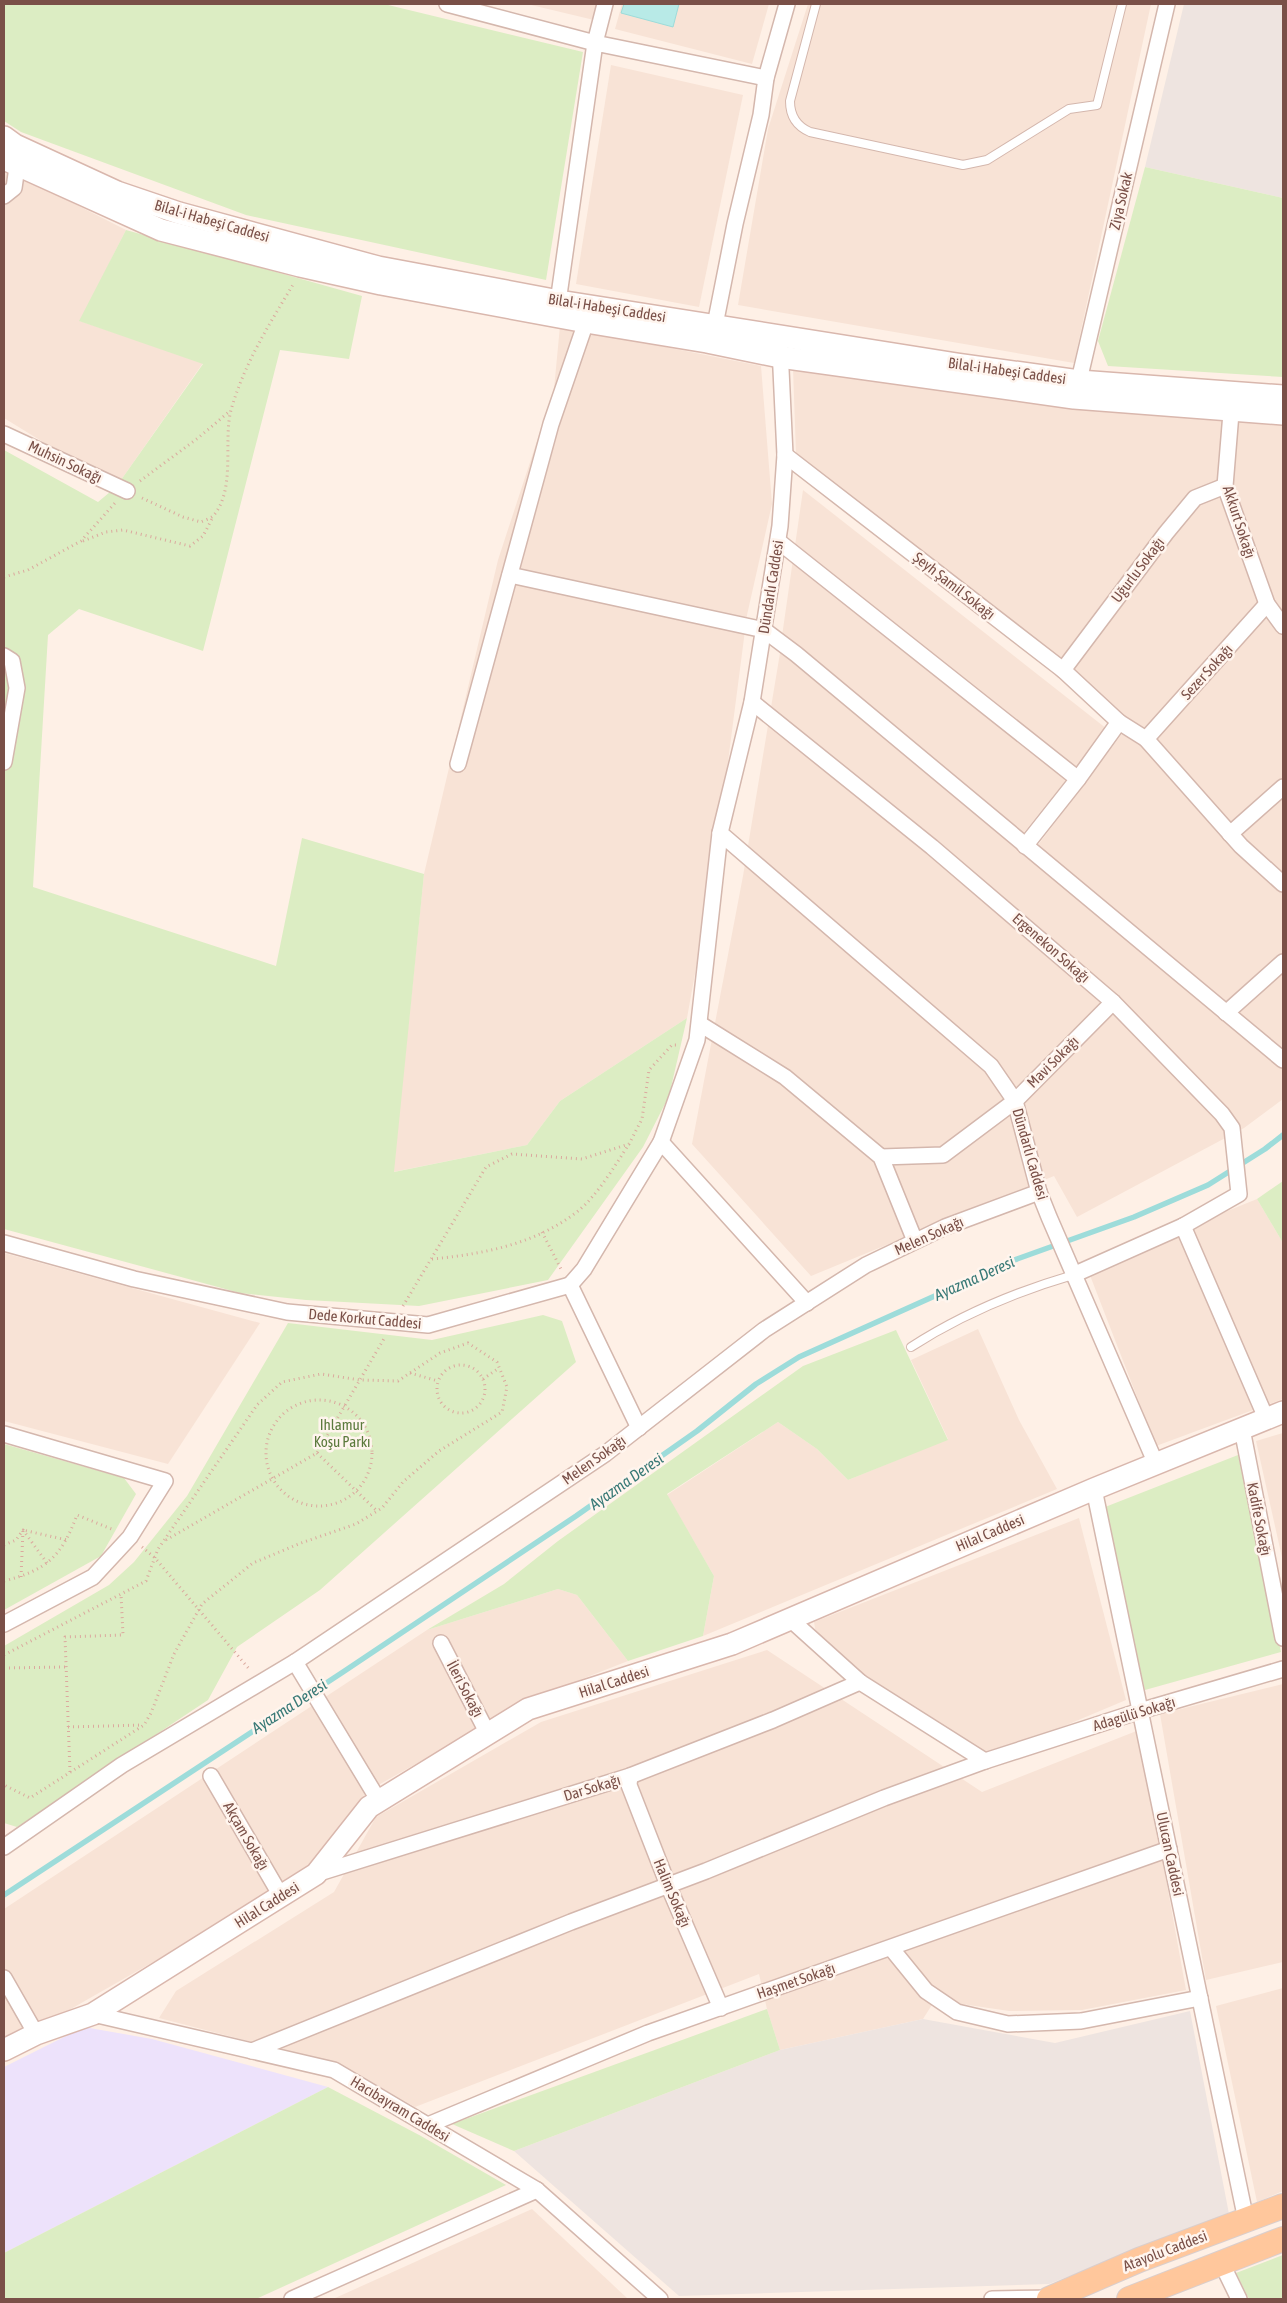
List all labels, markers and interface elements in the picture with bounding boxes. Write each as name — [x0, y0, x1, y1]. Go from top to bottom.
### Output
street label: Ziya Sokak — [1106, 170, 1135, 231]
street label: Bilal-i Habeşi Caddesi — [153, 196, 272, 245]
street label: Bilal-i Habeşi Caddesi — [547, 290, 667, 325]
street label: Bilal-i Habeşi Caddesi — [947, 354, 1067, 387]
street label: Muhsin Sokağı — [26, 437, 105, 486]
street label: Akkurt Sokağı — [1220, 483, 1259, 560]
street label: Uğurlu Sokağı — [1108, 534, 1168, 606]
street label: Dündarlı Caddesi — [755, 539, 786, 635]
street label: Şeyh Şamil Sokağı — [910, 548, 998, 623]
street label: Sezer Sokağı — [1177, 641, 1236, 703]
street label: Ergenekon Sokağı — [1009, 909, 1093, 986]
street label: Mavi Sokağı — [1023, 1032, 1082, 1091]
street label: Dündarlı Caddesi — [1009, 1106, 1052, 1202]
street label: Melen Sokağı — [892, 1213, 966, 1258]
water label: Ayazma Deresi — [930, 1252, 1017, 1305]
street label: Dede Korkut Caddesi — [308, 1305, 422, 1332]
park label: Ihlamur Koşu Parkı — [314, 1416, 370, 1450]
street label: Melen Sokağı — [559, 1432, 629, 1488]
water label: Ayazma Deresi — [585, 1449, 667, 1514]
street label: Kadife Sokağı — [1244, 1481, 1275, 1557]
street label: Hilal Caddesi — [953, 1511, 1027, 1555]
street label: İleri Sokağı — [444, 1658, 487, 1720]
street label: Hilal Caddesi — [577, 1662, 651, 1701]
water label: Ayazma Deresi — [247, 1675, 331, 1738]
street label: Adagülü Sokağı — [1091, 1693, 1177, 1734]
street label: Dar Sokağı — [561, 1771, 622, 1804]
street label: Akçam Sokağı — [220, 1799, 273, 1873]
street label: Ulucan Caddesi — [1153, 1810, 1188, 1897]
street label: Halim Sokağı — [650, 1856, 695, 1930]
street label: Hilal Caddesi — [231, 1878, 302, 1931]
street label: Haşmet Sokağı — [754, 1959, 837, 2002]
street label: Hacıbayram Caddesi — [348, 2072, 453, 2145]
street label: Atayolu Caddesi — [1120, 2227, 1209, 2274]

